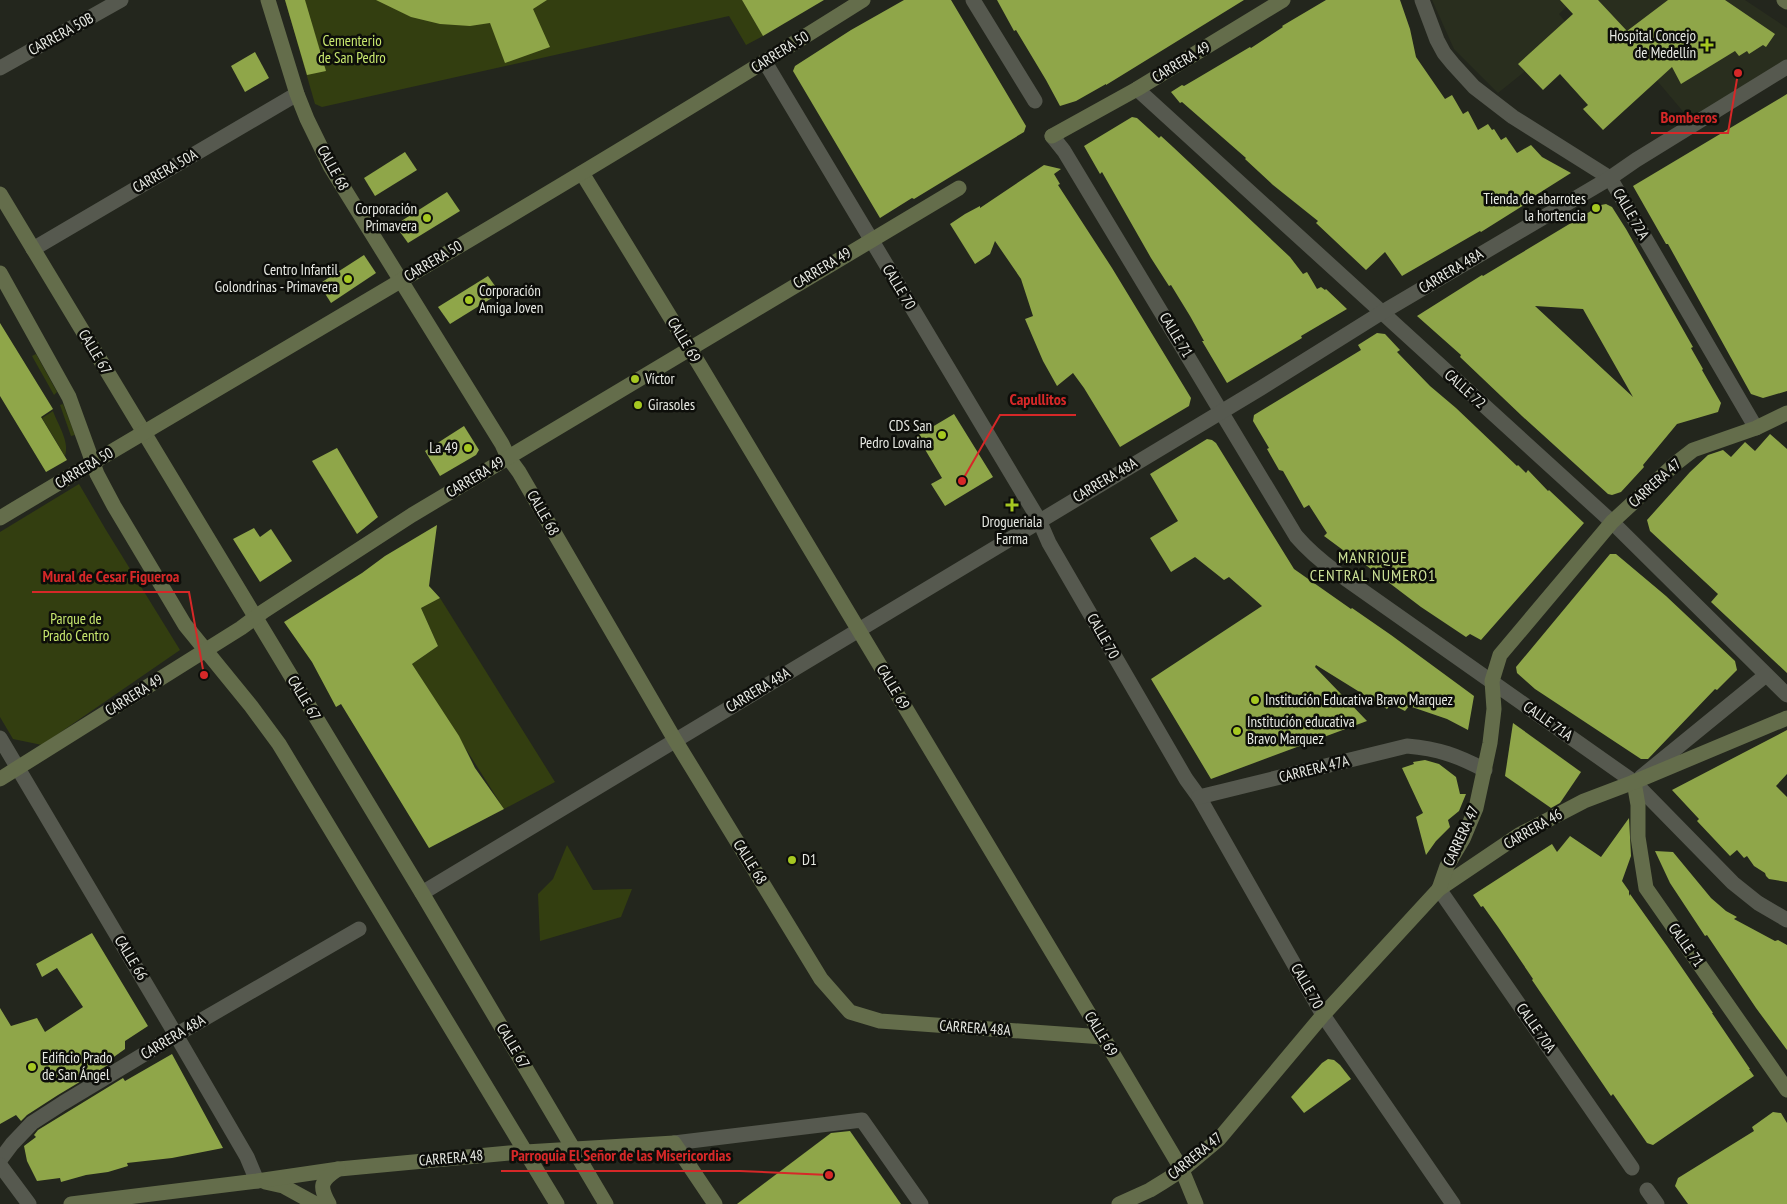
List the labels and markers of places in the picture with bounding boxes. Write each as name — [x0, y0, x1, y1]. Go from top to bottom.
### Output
place label: Hospital Concejo de Medellín — [1609, 26, 1696, 62]
marker: Hospital Concejo de Medellín — [1700, 38, 1714, 52]
callout: Bomberos — [1651, 102, 1728, 133]
place label: Tienda de abarrotes la hortencia — [1483, 189, 1586, 225]
place label: Corporación Primavera — [355, 199, 417, 235]
marker: Tienda de abarrotes la hortencia — [1590, 202, 1602, 214]
marker: Corporación Primavera — [421, 212, 433, 224]
place label: Centro Infantil Golondrinas - Primavera — [215, 260, 338, 296]
marker: Centro Infantil Golondrinas - Primavera — [342, 273, 354, 285]
place label: Corporación Amiga Joven — [479, 281, 543, 317]
marker: Corporación Amiga Joven — [463, 294, 475, 306]
place label: Víctor — [644, 369, 675, 388]
marker: Víctor — [629, 373, 641, 385]
callout: Capullitos — [1000, 384, 1076, 415]
place label: Girasoles — [648, 395, 695, 414]
marker: Girasoles — [632, 399, 644, 411]
place label: CDS San Pedro Lovaina — [860, 416, 932, 452]
marker: CDS San Pedro Lovaina — [936, 429, 948, 441]
place label: La 49 — [429, 438, 458, 457]
marker: La 49 — [462, 442, 474, 454]
marker: Drogueriala Farma — [1006, 499, 1018, 511]
place label: Drogueriala Farma — [982, 512, 1042, 548]
callout: Mural de Cesar Figueroa — [32, 561, 189, 592]
place label: Institución Educativa Bravo Marquez — [1265, 690, 1453, 709]
marker: Institución Educativa Bravo Marquez — [1249, 694, 1261, 706]
place label: Institución educativa Bravo Marquez — [1247, 712, 1355, 748]
marker: Institución educativa Bravo Marquez — [1231, 725, 1243, 737]
place label: D1 — [802, 850, 817, 869]
marker: D1 — [786, 854, 798, 866]
place label: Edificio Prado de San Ángel — [42, 1048, 112, 1084]
marker: Edificio Prado de San Ángel — [26, 1061, 38, 1073]
callout: Parroquia El Señor de las Misericordias — [501, 1140, 740, 1171]

